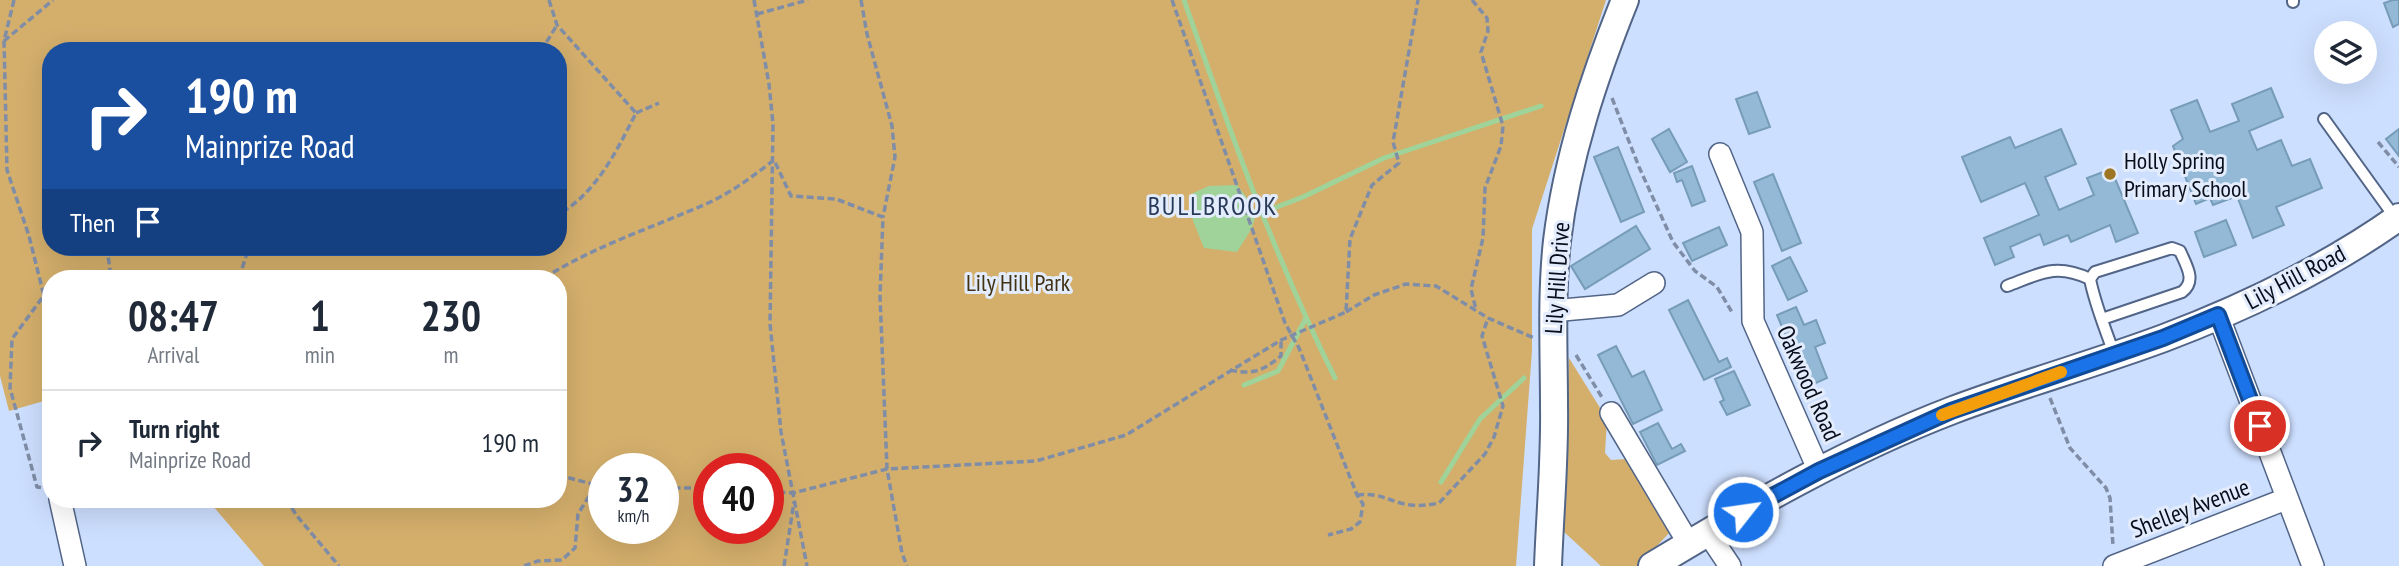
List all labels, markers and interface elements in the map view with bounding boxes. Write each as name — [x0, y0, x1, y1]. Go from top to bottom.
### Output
map controls — [2314, 21, 2377, 84]
button: layers — [2314, 21, 2377, 84]
text: 190 m — [185, 63, 298, 127]
icon: right — [70, 70, 161, 161]
text: Mainprize Road — [185, 125, 355, 167]
place label: Holly Spring Primary School — [2124, 145, 2247, 204]
marker: Holly Spring Primary School — [2102, 166, 2118, 182]
district label: BULLBROOK — [1148, 189, 1278, 222]
icon: arrive — [129, 203, 167, 241]
text: Then — [70, 206, 115, 239]
street label: Lily Hill Drive — [1538, 221, 1576, 335]
street label: Lily Hill Road — [2239, 238, 2351, 316]
park label: Lily Hill Park — [966, 267, 1071, 298]
text: 08:47 — [128, 288, 219, 343]
text: 1 — [310, 288, 330, 343]
text: 230 — [421, 288, 481, 343]
street label: Oakwood Road — [1770, 320, 1848, 446]
text: Arrival — [147, 340, 199, 369]
text: min — [305, 340, 335, 369]
text: m — [443, 340, 458, 369]
pin — [2230, 396, 2290, 456]
icon: arrive — [2241, 407, 2279, 445]
text: Turn right — [129, 412, 220, 445]
icon: right — [70, 424, 108, 462]
text: 190 m — [481, 426, 539, 459]
text: Mainprize Road — [129, 445, 251, 474]
speed limit sign: 40 — [693, 453, 784, 544]
text: 32 — [617, 466, 650, 512]
street label: Shelley Avenue — [2126, 471, 2254, 545]
position arrow — [1706, 475, 1780, 549]
text: km/h — [618, 504, 649, 527]

